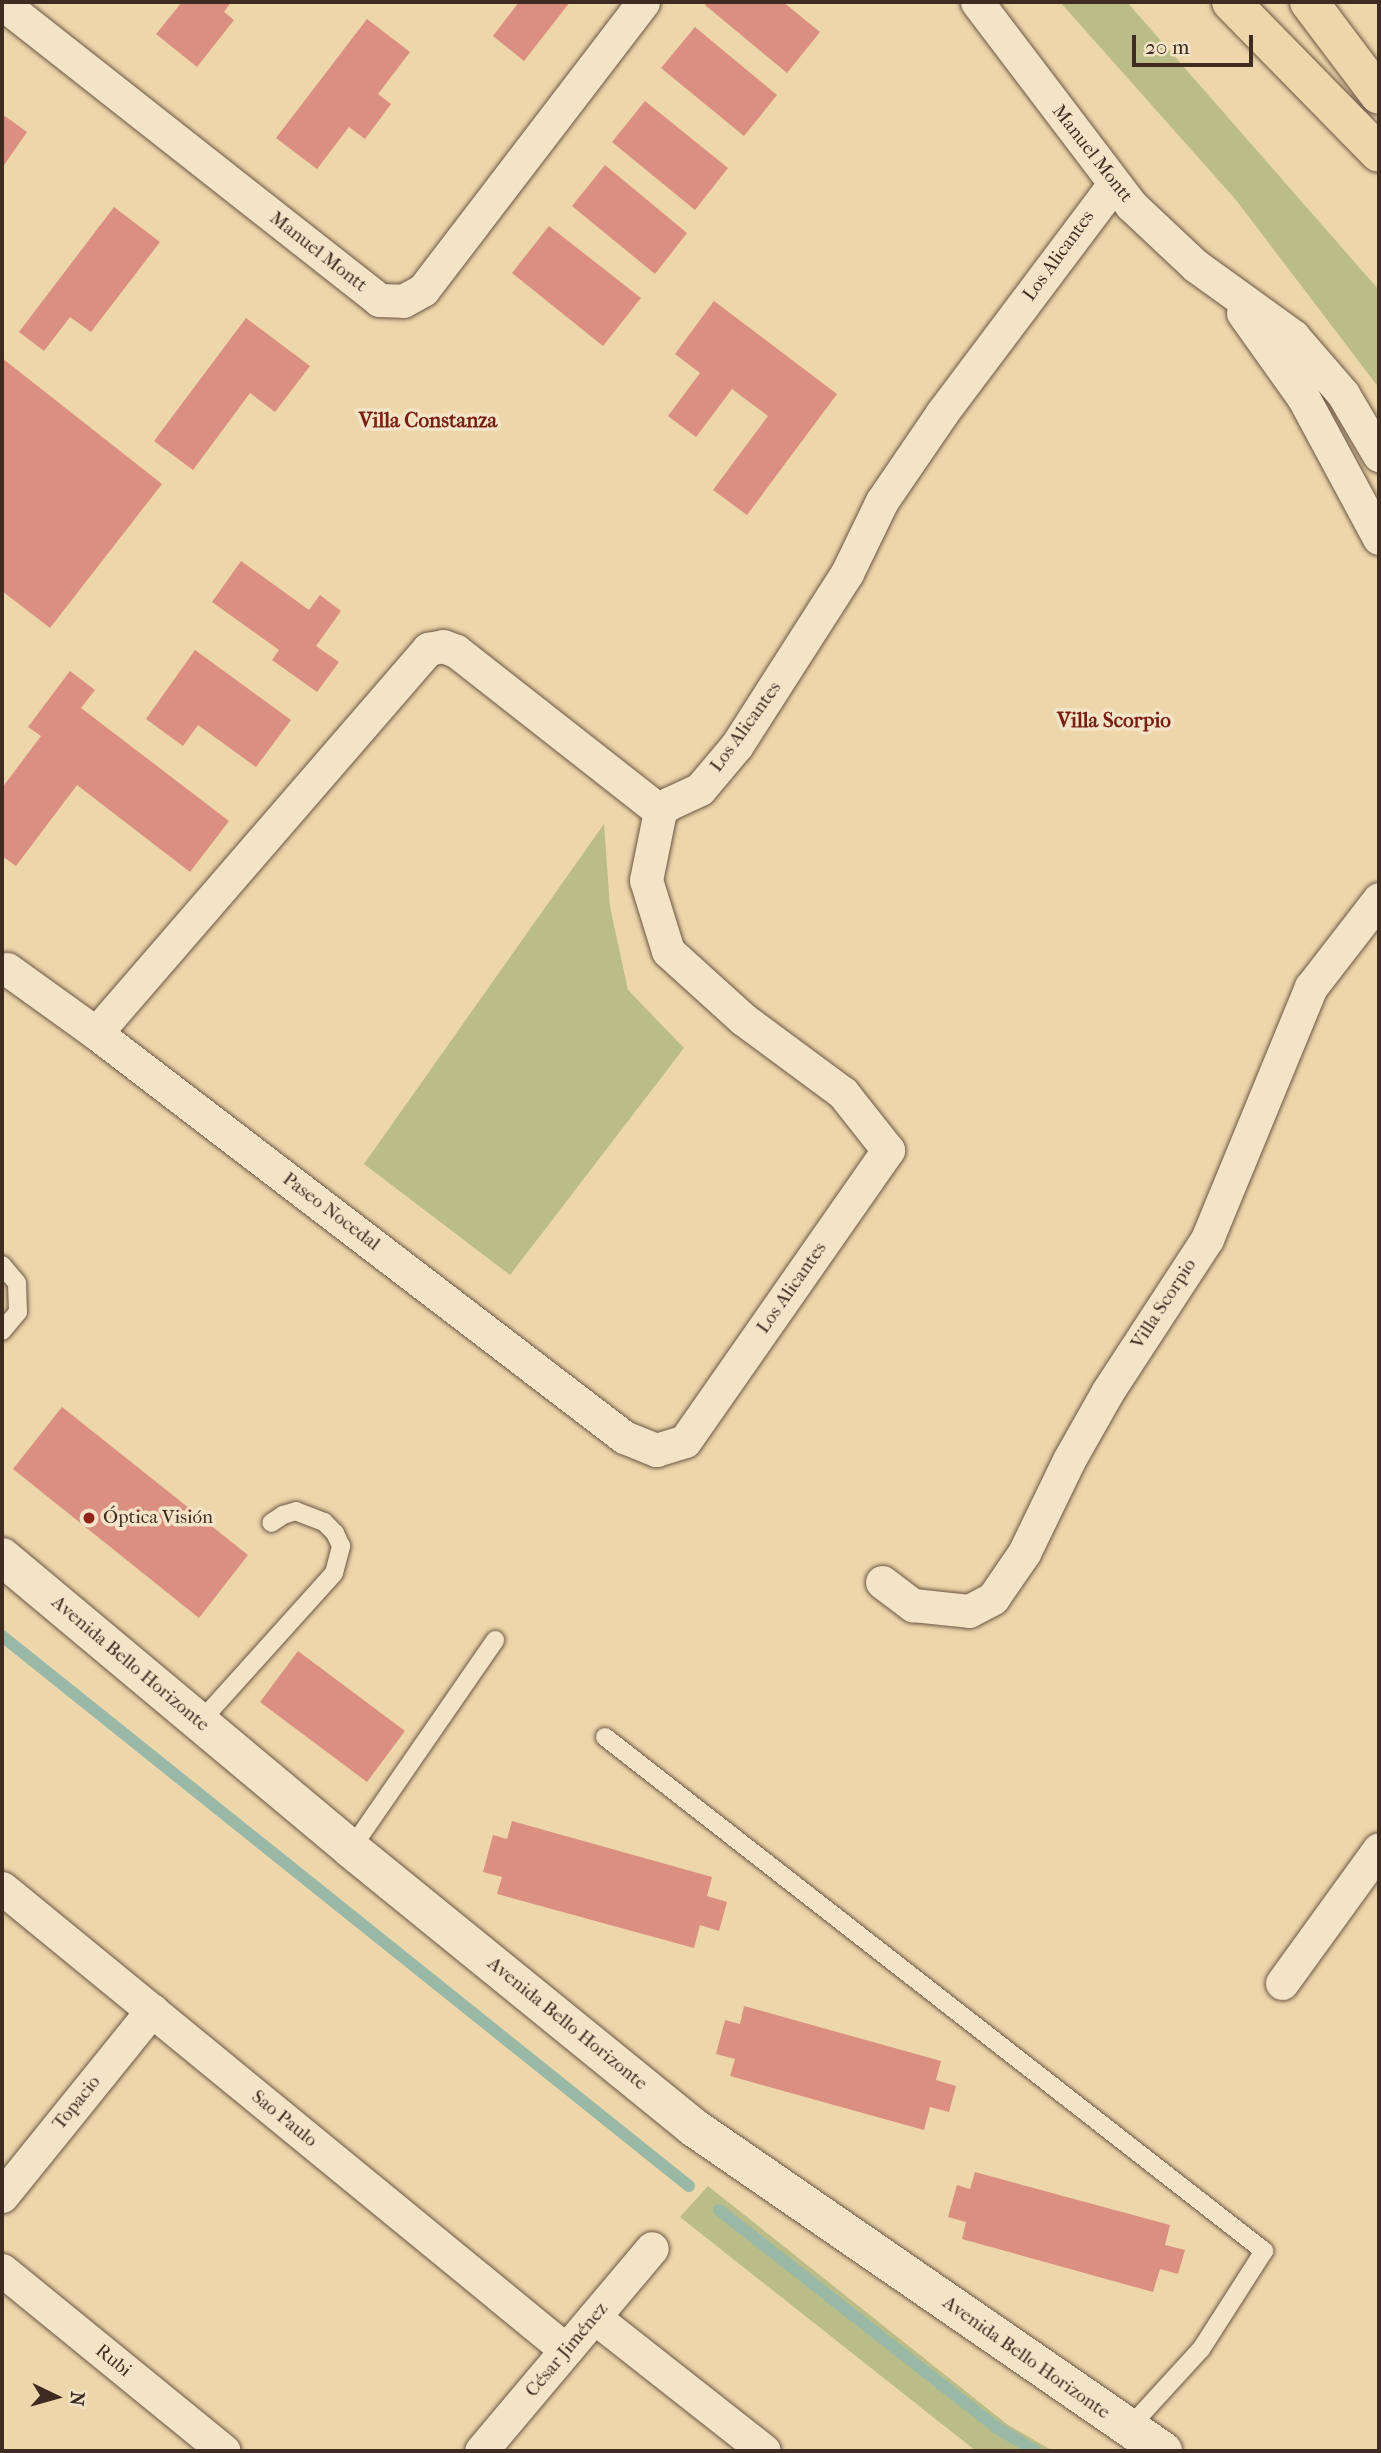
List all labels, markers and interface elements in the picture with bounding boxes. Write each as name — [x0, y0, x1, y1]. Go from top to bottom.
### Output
scale bar — [1136, 21, 1257, 65]
text: 20 m — [1145, 35, 1189, 59]
street label: Manuel Montt — [1047, 101, 1137, 207]
street label: Los Alicantes — [1018, 206, 1100, 306]
street label: Manuel Montt — [265, 207, 371, 297]
district label: Villa Constanza — [359, 407, 497, 433]
street label: Los Alicantes — [705, 677, 787, 777]
district label: Villa Scorpio — [1057, 707, 1171, 733]
street label: Paseo Nocedal — [278, 1168, 384, 1256]
street label: Los Alicantes — [752, 1238, 832, 1338]
street label: Villa Scorpio — [1126, 1255, 1202, 1353]
place label: Óptica Visión — [103, 1507, 213, 1529]
marker: Óptica Visión — [81, 1510, 97, 1526]
street label: Avenida Bello Horizonte — [46, 1591, 214, 1737]
street label: Avenida Bello Horizonte — [483, 1953, 651, 2095]
street label: Topacio — [48, 2071, 106, 2135]
street label: Sao Paulo — [247, 2086, 321, 2152]
street label: Avenida Bello Horizonte — [938, 2292, 1114, 2424]
street label: César Jiménez — [521, 2298, 613, 2402]
street label: Rubi — [90, 2340, 136, 2382]
north arrow — [21, 2362, 91, 2432]
text: N — [65, 2391, 89, 2407]

